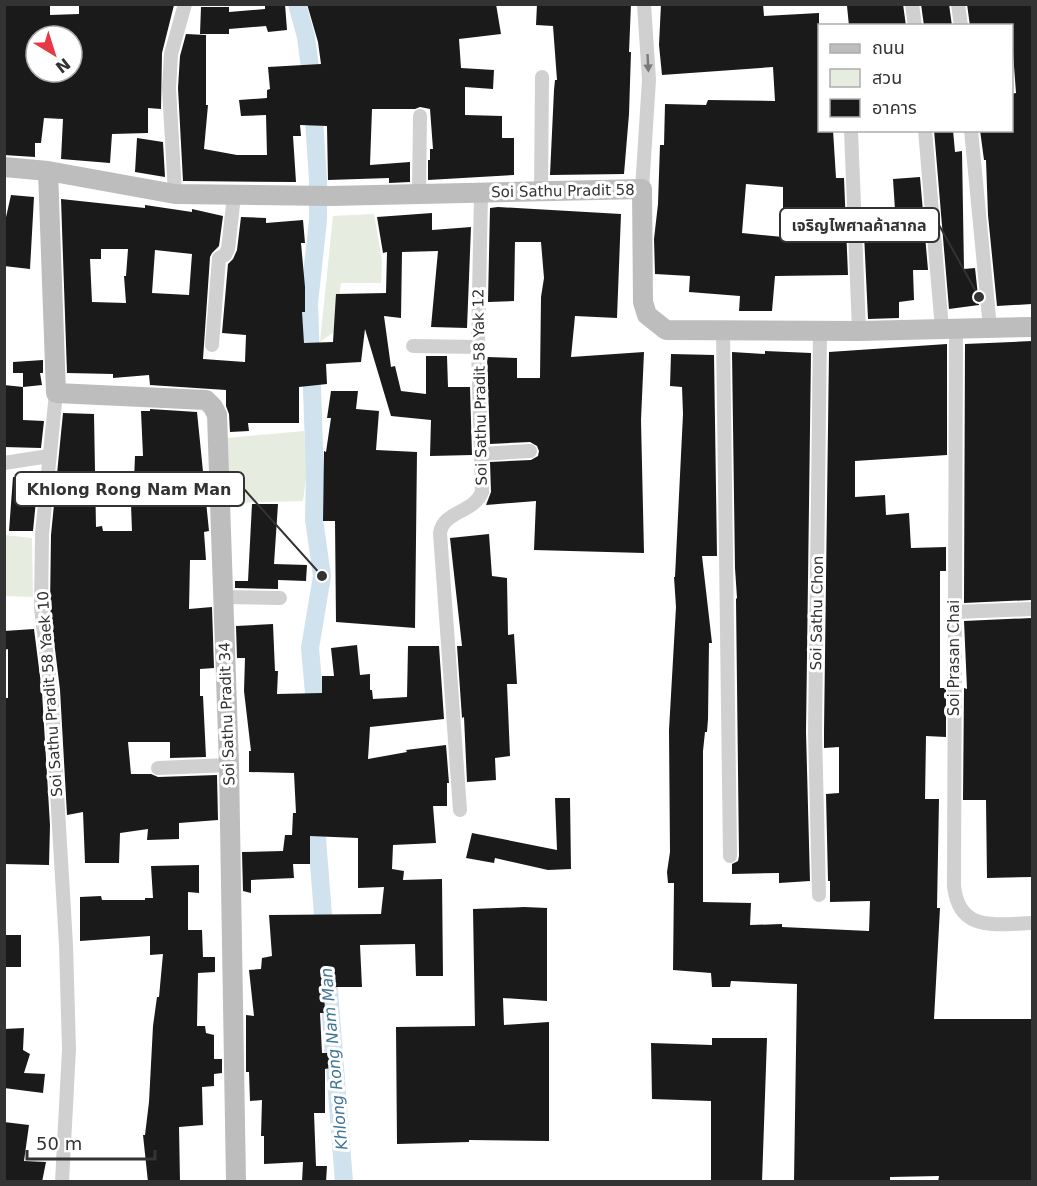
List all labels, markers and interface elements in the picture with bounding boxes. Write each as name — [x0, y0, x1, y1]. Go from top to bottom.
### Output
north arrow — [24, 24, 84, 84]
legend — [818, 24, 1013, 132]
text: ถนน — [872, 37, 905, 58]
one-way arrow — [643, 53, 653, 72]
text: N — [52, 54, 74, 77]
text: สวน — [872, 67, 902, 88]
text: อาคาร — [872, 97, 917, 118]
street label: Soi Sathu Pradit 58 — [491, 181, 635, 201]
callout: เจริญไพศาลค้าสากล — [780, 208, 939, 242]
text: เจริญไพศาลค้าสากล — [791, 216, 927, 235]
street label: Soi Sathu Pradit 58 Yak 12 — [469, 288, 491, 486]
callout: Khlong Rong Nam Man — [15, 472, 244, 506]
text: Khlong Rong Nam Man — [27, 480, 231, 499]
street label: Soi Sathu Chon — [807, 556, 827, 670]
street label: Soi Sathu Pradit 58 Yaek 10 — [34, 590, 66, 798]
street label: Soi Prasan Chai — [945, 600, 963, 716]
street label: Soi Sathu Pradit 34 — [216, 642, 238, 786]
water label: Khlong Rong Nam Man — [317, 967, 351, 1151]
scale bar — [27, 1123, 154, 1161]
text: 50 m — [36, 1133, 82, 1154]

